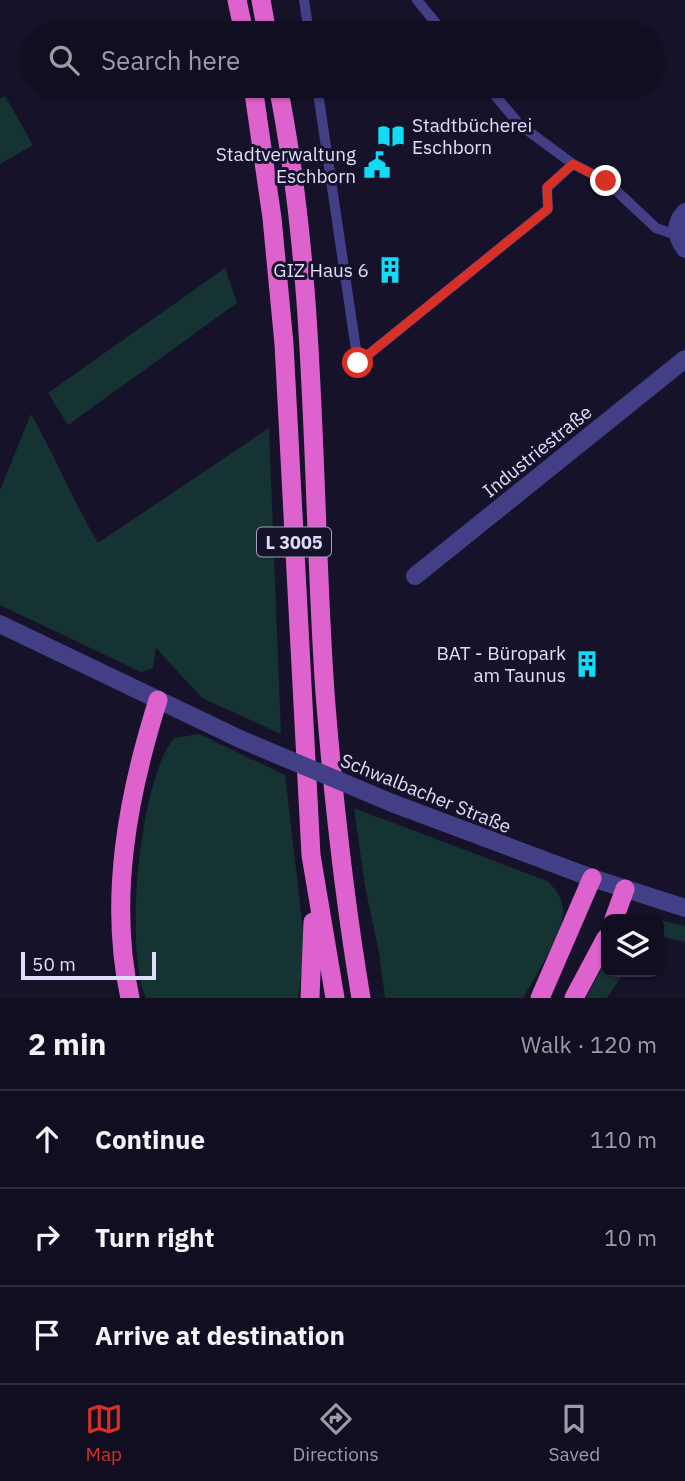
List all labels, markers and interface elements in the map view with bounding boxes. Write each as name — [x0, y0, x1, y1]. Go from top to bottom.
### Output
search box — [21, 21, 664, 98]
icon: search — [45, 41, 83, 79]
text: Search here — [101, 43, 240, 77]
place label: Stadtbücherei Eschborn — [412, 113, 532, 159]
library icon: Stadtbücherei Eschborn — [376, 121, 406, 151]
place label: Stadtverwaltung Eschborn — [216, 142, 356, 188]
public building icon: Stadtverwaltung Eschborn — [362, 150, 392, 180]
route end — [590, 165, 621, 196]
building icon: GIZ Haus 6 — [375, 255, 405, 285]
place label: GIZ Haus 6 — [273, 258, 369, 282]
route start — [342, 347, 373, 378]
street label: Industriestraße — [478, 400, 596, 502]
road number: L 3005 — [257, 528, 331, 556]
place label: BAT - Büropark am Taunus — [437, 641, 566, 687]
building icon: BAT - Büropark am Taunus — [572, 649, 602, 679]
street label: Schwalbacher Straße — [337, 748, 515, 838]
map controls — [601, 914, 664, 977]
button: layers — [601, 914, 664, 977]
scale bar — [21, 949, 156, 981]
text: 50 m — [32, 952, 76, 976]
text: 2 min — [28, 1024, 106, 1063]
text: Walk · 120 m — [521, 1029, 657, 1059]
icon: ahead — [28, 1120, 66, 1158]
text: Continue — [95, 1122, 205, 1156]
text: 110 m — [590, 1124, 657, 1154]
icon: right — [28, 1218, 66, 1256]
text: Turn right — [95, 1220, 214, 1254]
text: 10 m — [604, 1222, 657, 1252]
icon: arrive — [28, 1316, 66, 1354]
text: Arrive at destination — [95, 1318, 345, 1352]
tab: Map — [85, 1400, 123, 1466]
tab: Directions — [292, 1400, 379, 1466]
tab: Saved — [549, 1400, 600, 1466]

